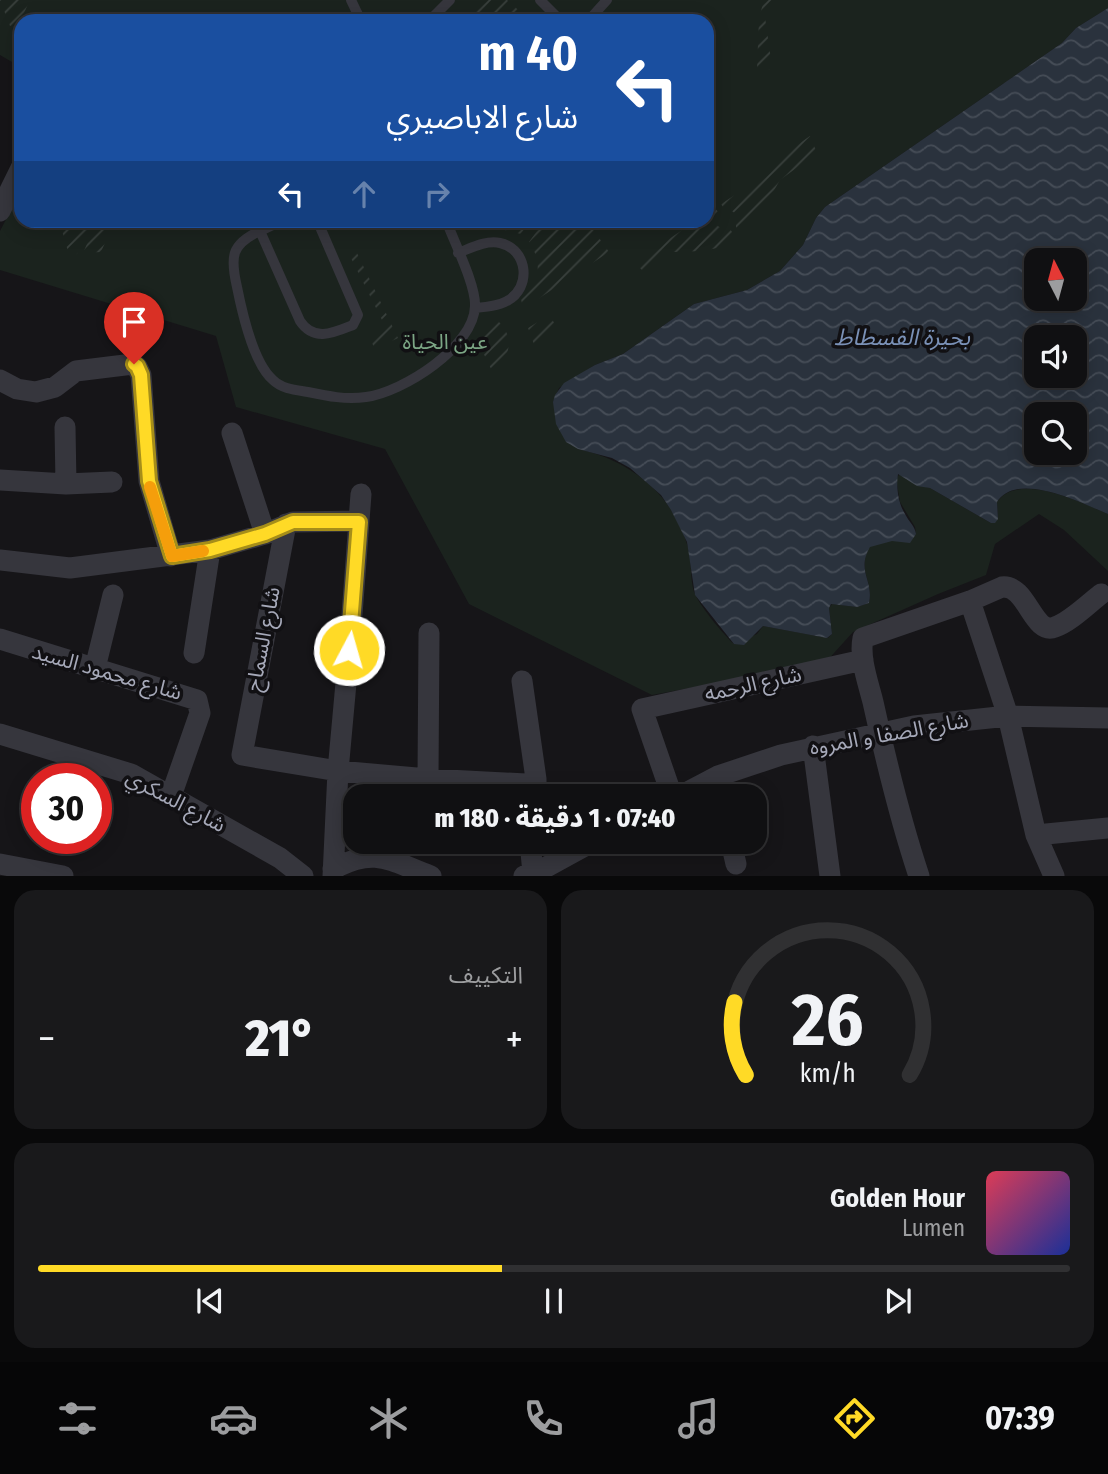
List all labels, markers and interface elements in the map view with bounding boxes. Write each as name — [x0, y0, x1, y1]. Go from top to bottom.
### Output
text: 40 m — [478, 24, 578, 83]
icon: left — [602, 42, 693, 133]
text: شارع الاباصيري — [386, 98, 578, 136]
icon: left — [272, 175, 310, 213]
icon: ahead — [345, 175, 383, 213]
icon: right — [418, 175, 456, 213]
north arrow — [1024, 248, 1087, 312]
map controls — [1024, 248, 1087, 465]
pin — [104, 292, 164, 364]
icon: arrive — [115, 303, 153, 341]
water label: بحيرة الفسطاط — [834, 323, 971, 351]
button: sound — [1024, 325, 1087, 388]
park label: عين الحياة — [403, 329, 487, 355]
button: search — [1024, 402, 1087, 465]
street label: شارع السماح — [240, 585, 288, 694]
position arrow — [312, 613, 386, 687]
street label: شارع محمود السيد — [29, 638, 185, 708]
street label: شارع الرحمه — [702, 661, 804, 709]
street label: شارع الصفا و المروه — [808, 707, 971, 763]
speed limit sign: 30 — [21, 763, 112, 854]
street label: شارع السكري — [120, 764, 230, 841]
text: 07:40 · 1 دقيقة · 180 m — [435, 803, 675, 834]
text: التكييف — [449, 961, 523, 989]
text: 26 — [791, 978, 863, 1065]
text: 21° — [245, 1007, 316, 1070]
text: − — [38, 1016, 55, 1062]
text: + — [506, 1016, 523, 1062]
text: km/h — [800, 1059, 855, 1089]
text: Golden Hour — [830, 1183, 965, 1214]
text: Lumen — [902, 1214, 965, 1242]
icon: previous — [191, 1282, 229, 1320]
icon: pause — [535, 1282, 573, 1320]
icon: next — [879, 1282, 917, 1320]
icon: filters — [53, 1394, 102, 1443]
icon: car — [209, 1394, 258, 1443]
icon: climate — [364, 1394, 413, 1443]
icon: phone — [519, 1394, 568, 1443]
icon: music — [674, 1394, 723, 1443]
icon: directions — [830, 1394, 879, 1443]
text: 07:39 — [985, 1399, 1055, 1437]

